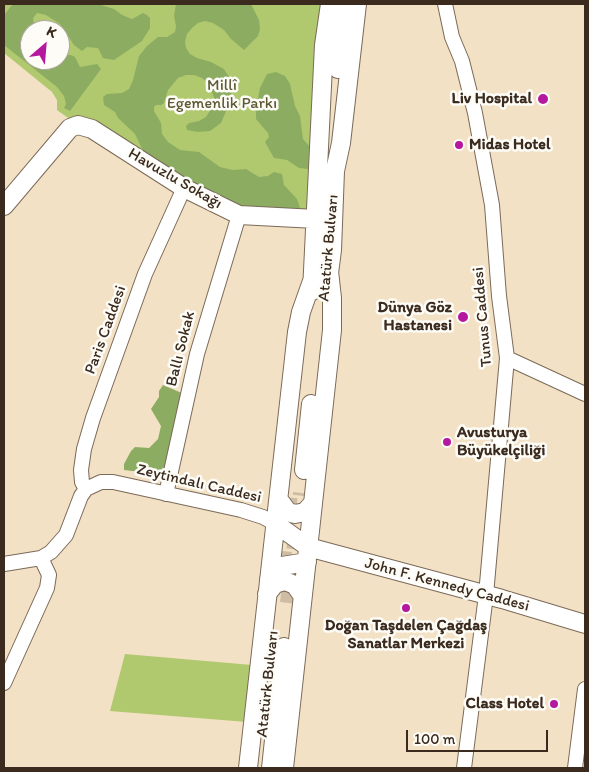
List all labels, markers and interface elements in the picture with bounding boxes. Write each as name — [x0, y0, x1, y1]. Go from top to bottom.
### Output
north arrow — [20, 20, 70, 70]
text: K — [44, 22, 59, 42]
park label: Millî Egemenlik Parkı — [167, 76, 277, 114]
place label: Liv Hospital — [452, 89, 532, 109]
marker: Liv Hospital — [536, 92, 550, 106]
place label: Midas Hotel — [469, 135, 550, 155]
marker: Midas Hotel — [453, 139, 465, 151]
street label: Havuzlu Sokağı — [125, 144, 225, 214]
street label: Atatürk Bulvarı — [315, 194, 343, 302]
street label: Tunus Caddesi — [469, 266, 497, 368]
street label: Paris Caddesi — [81, 283, 131, 377]
place label: Dünya Göz Hastanesi — [378, 298, 452, 336]
street label: Ballı Sokak — [162, 309, 200, 389]
marker: Dünya Göz Hastanesi — [456, 310, 470, 324]
place label: Avusturya Büyükelçiliği — [457, 423, 545, 461]
marker: Avusturya Büyükelçiliği — [441, 436, 453, 448]
street label: Zeytindalı Caddesi — [135, 460, 263, 508]
street label: John F. Kennedy Caddesi — [363, 554, 531, 616]
marker: Doğan Taşdelen Çağdaş Sanatlar Merkezi — [400, 602, 412, 614]
place label: Doğan Taşdelen Çağdaş Sanatlar Merkezi — [325, 616, 487, 654]
street label: Atatürk Bulvarı — [253, 630, 283, 738]
place label: Class Hotel — [466, 694, 544, 714]
marker: Class Hotel — [548, 698, 560, 710]
scale bar — [409, 720, 552, 752]
text: 100 m — [414, 730, 455, 748]

